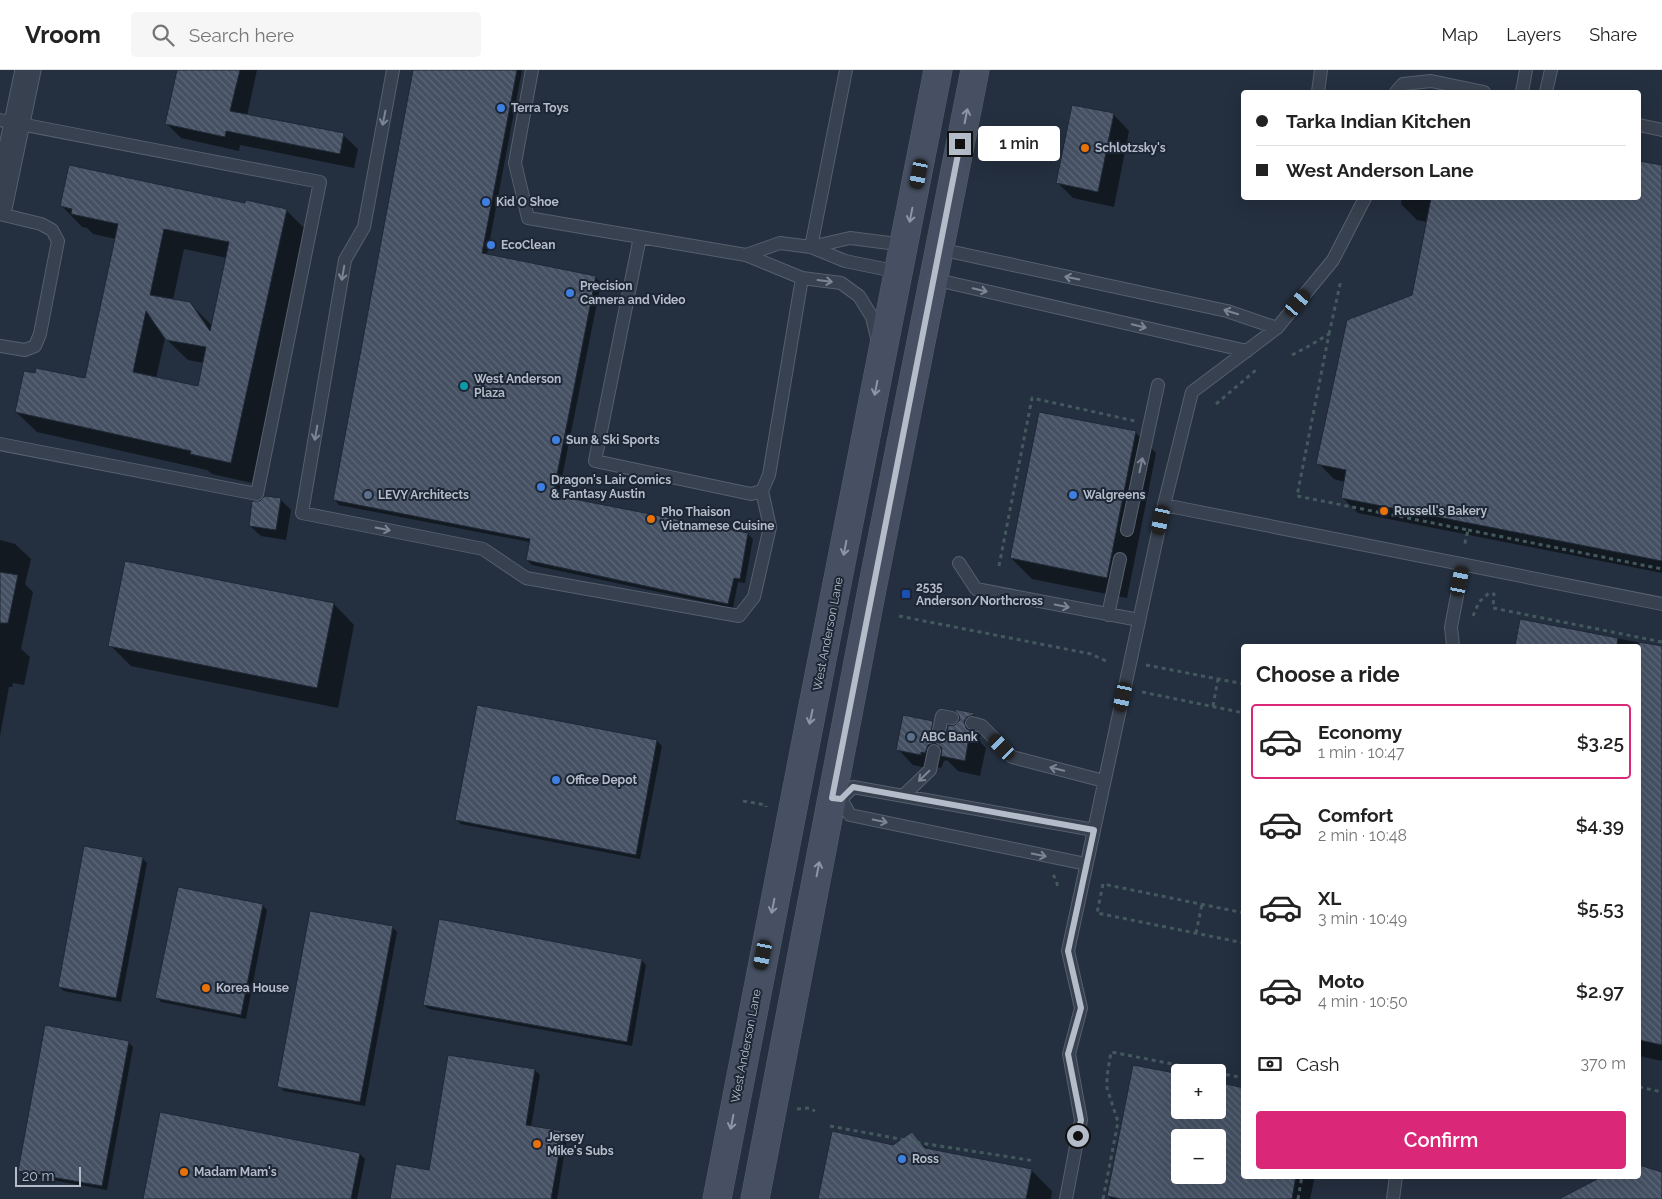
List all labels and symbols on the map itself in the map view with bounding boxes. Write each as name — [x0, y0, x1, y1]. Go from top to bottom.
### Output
place label: Terra Toys — [511, 101, 569, 115]
marker: Terra Toys — [495, 102, 507, 114]
one-way arrow — [962, 108, 971, 124]
one-way arrow — [379, 110, 389, 126]
callout: 1 min — [978, 126, 1060, 162]
route end — [949, 133, 971, 155]
place label: Schlotzsky's — [1095, 141, 1166, 155]
marker: Schlotzsky's — [1079, 142, 1091, 154]
car — [908, 158, 929, 190]
place label: Kid O Shoe — [496, 195, 559, 209]
marker: Kid O Shoe — [480, 196, 492, 208]
one-way arrow — [905, 207, 915, 223]
place label: EcoClean — [501, 238, 555, 252]
marker: EcoClean — [485, 239, 497, 251]
one-way arrow — [337, 265, 347, 281]
one-way arrow — [1064, 273, 1080, 282]
one-way arrow — [817, 277, 833, 287]
place label: Precision Camera and Video — [580, 279, 686, 307]
one-way arrow — [972, 286, 988, 295]
marker: Precision Camera and Video — [564, 287, 576, 299]
car — [1282, 287, 1313, 319]
one-way arrow — [1223, 307, 1239, 317]
one-way arrow — [1130, 322, 1146, 331]
place label: West Anderson Plaza — [474, 372, 561, 400]
marker: West Anderson Plaza — [458, 380, 470, 392]
one-way arrow — [870, 380, 880, 396]
one-way arrow — [310, 425, 320, 441]
place label: Sun & Ski Sports — [566, 433, 660, 447]
marker: Sun & Ski Sports — [550, 434, 562, 446]
one-way arrow — [1137, 457, 1146, 473]
place label: Dragon's Lair Comics & Fantasy Austin — [551, 473, 671, 501]
marker: Dragon's Lair Comics & Fantasy Austin — [535, 481, 547, 493]
place label: LEVY Architects — [378, 488, 469, 502]
place label: Walgreens — [1083, 488, 1145, 502]
marker: LEVY Architects — [362, 489, 374, 501]
marker: Walgreens — [1067, 489, 1079, 501]
car — [1150, 504, 1171, 536]
place label: Russell's Bakery — [1394, 504, 1487, 518]
place label: Pho Thaison Vietnamese Cuisine — [661, 505, 775, 533]
marker: Russell's Bakery — [1378, 505, 1390, 517]
marker: Pho Thaison Vietnamese Cuisine — [645, 513, 657, 525]
one-way arrow — [375, 525, 391, 534]
one-way arrow — [839, 540, 849, 556]
car — [1449, 565, 1470, 597]
street label: West Anderson Lane — [810, 576, 846, 692]
place label: 2535 Anderson/Northcross — [916, 580, 1043, 608]
marker: 2535 Anderson/Northcross — [900, 588, 912, 600]
one-way arrow — [1053, 601, 1069, 611]
car — [1112, 681, 1133, 713]
one-way arrow — [806, 709, 816, 725]
place label: ABC Bank — [921, 730, 978, 744]
marker: ABC Bank — [905, 731, 917, 743]
car — [986, 731, 1017, 763]
one-way arrow — [1050, 763, 1066, 773]
one-way arrow — [917, 770, 930, 782]
place label: Office Depot — [566, 773, 637, 787]
marker: Office Depot — [550, 774, 562, 786]
one-way arrow — [872, 817, 888, 826]
one-way arrow — [1031, 850, 1047, 860]
one-way arrow — [814, 862, 823, 878]
one-way arrow — [768, 897, 777, 913]
car — [752, 939, 773, 971]
place label: Korea House — [216, 981, 289, 995]
marker: Korea House — [200, 982, 212, 994]
street label: West Anderson Lane — [728, 988, 764, 1104]
one-way arrow — [726, 1114, 736, 1130]
route start — [1067, 1125, 1089, 1147]
place label: Jersey Mike's Subs — [547, 1130, 614, 1158]
marker: Jersey Mike's Subs — [531, 1138, 543, 1150]
place label: Ross — [912, 1152, 939, 1166]
marker: Ross — [896, 1153, 908, 1165]
scale bar — [15, 1164, 81, 1187]
place label: Madam Mam's — [194, 1165, 277, 1179]
marker: Madam Mam's — [178, 1166, 190, 1178]

